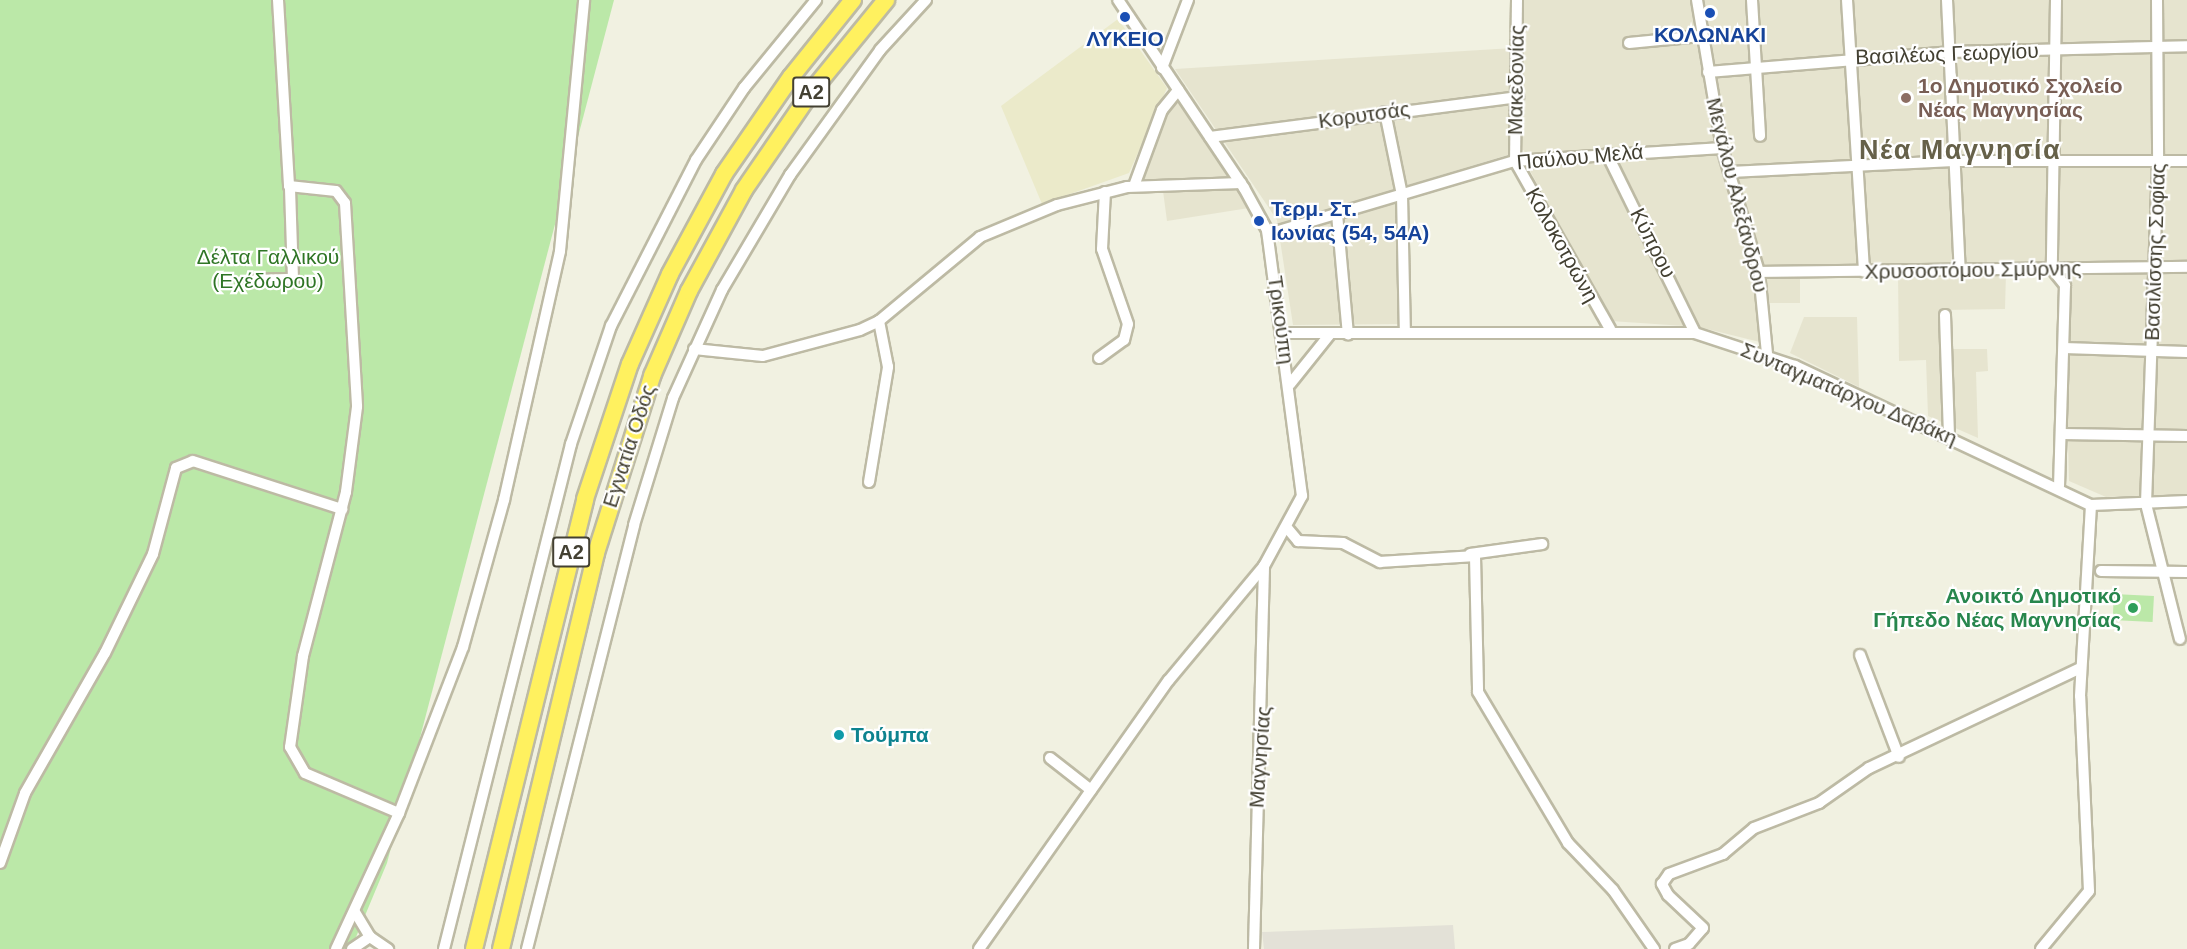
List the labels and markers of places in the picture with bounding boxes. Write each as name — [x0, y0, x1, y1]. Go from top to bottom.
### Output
marker: ΚΟΛΩΝΑΚΙ — [1703, 6, 1717, 20]
marker: ΛΥΚΕΙΟ — [1118, 10, 1132, 24]
place label: ΚΟΛΩΝΑΚΙ — [1654, 22, 1766, 48]
place label: ΛΥΚΕΙΟ — [1086, 26, 1164, 52]
place label: 1ο Δημοτικό Σχολείο Νέας Μαγνησίας — [1918, 73, 2123, 123]
marker: 1ο Δημοτικό Σχολείο Νέας Μαγνησίας — [1899, 91, 1913, 105]
place label: Τερμ. Στ. Ιωνίας (54, 54Α) — [1271, 196, 1429, 246]
marker: Τερμ. Στ. Ιωνίας (54, 54Α) — [1252, 214, 1266, 228]
place label: Ανοικτό Δημοτικό Γήπεδο Νέας Μαγνησίας — [1873, 583, 2121, 633]
marker: Ανοικτό Δημοτικό Γήπεδο Νέας Μαγνησίας — [2126, 601, 2140, 615]
place label: Τούμπα — [851, 722, 929, 748]
marker: Τούμπα — [832, 728, 846, 742]

